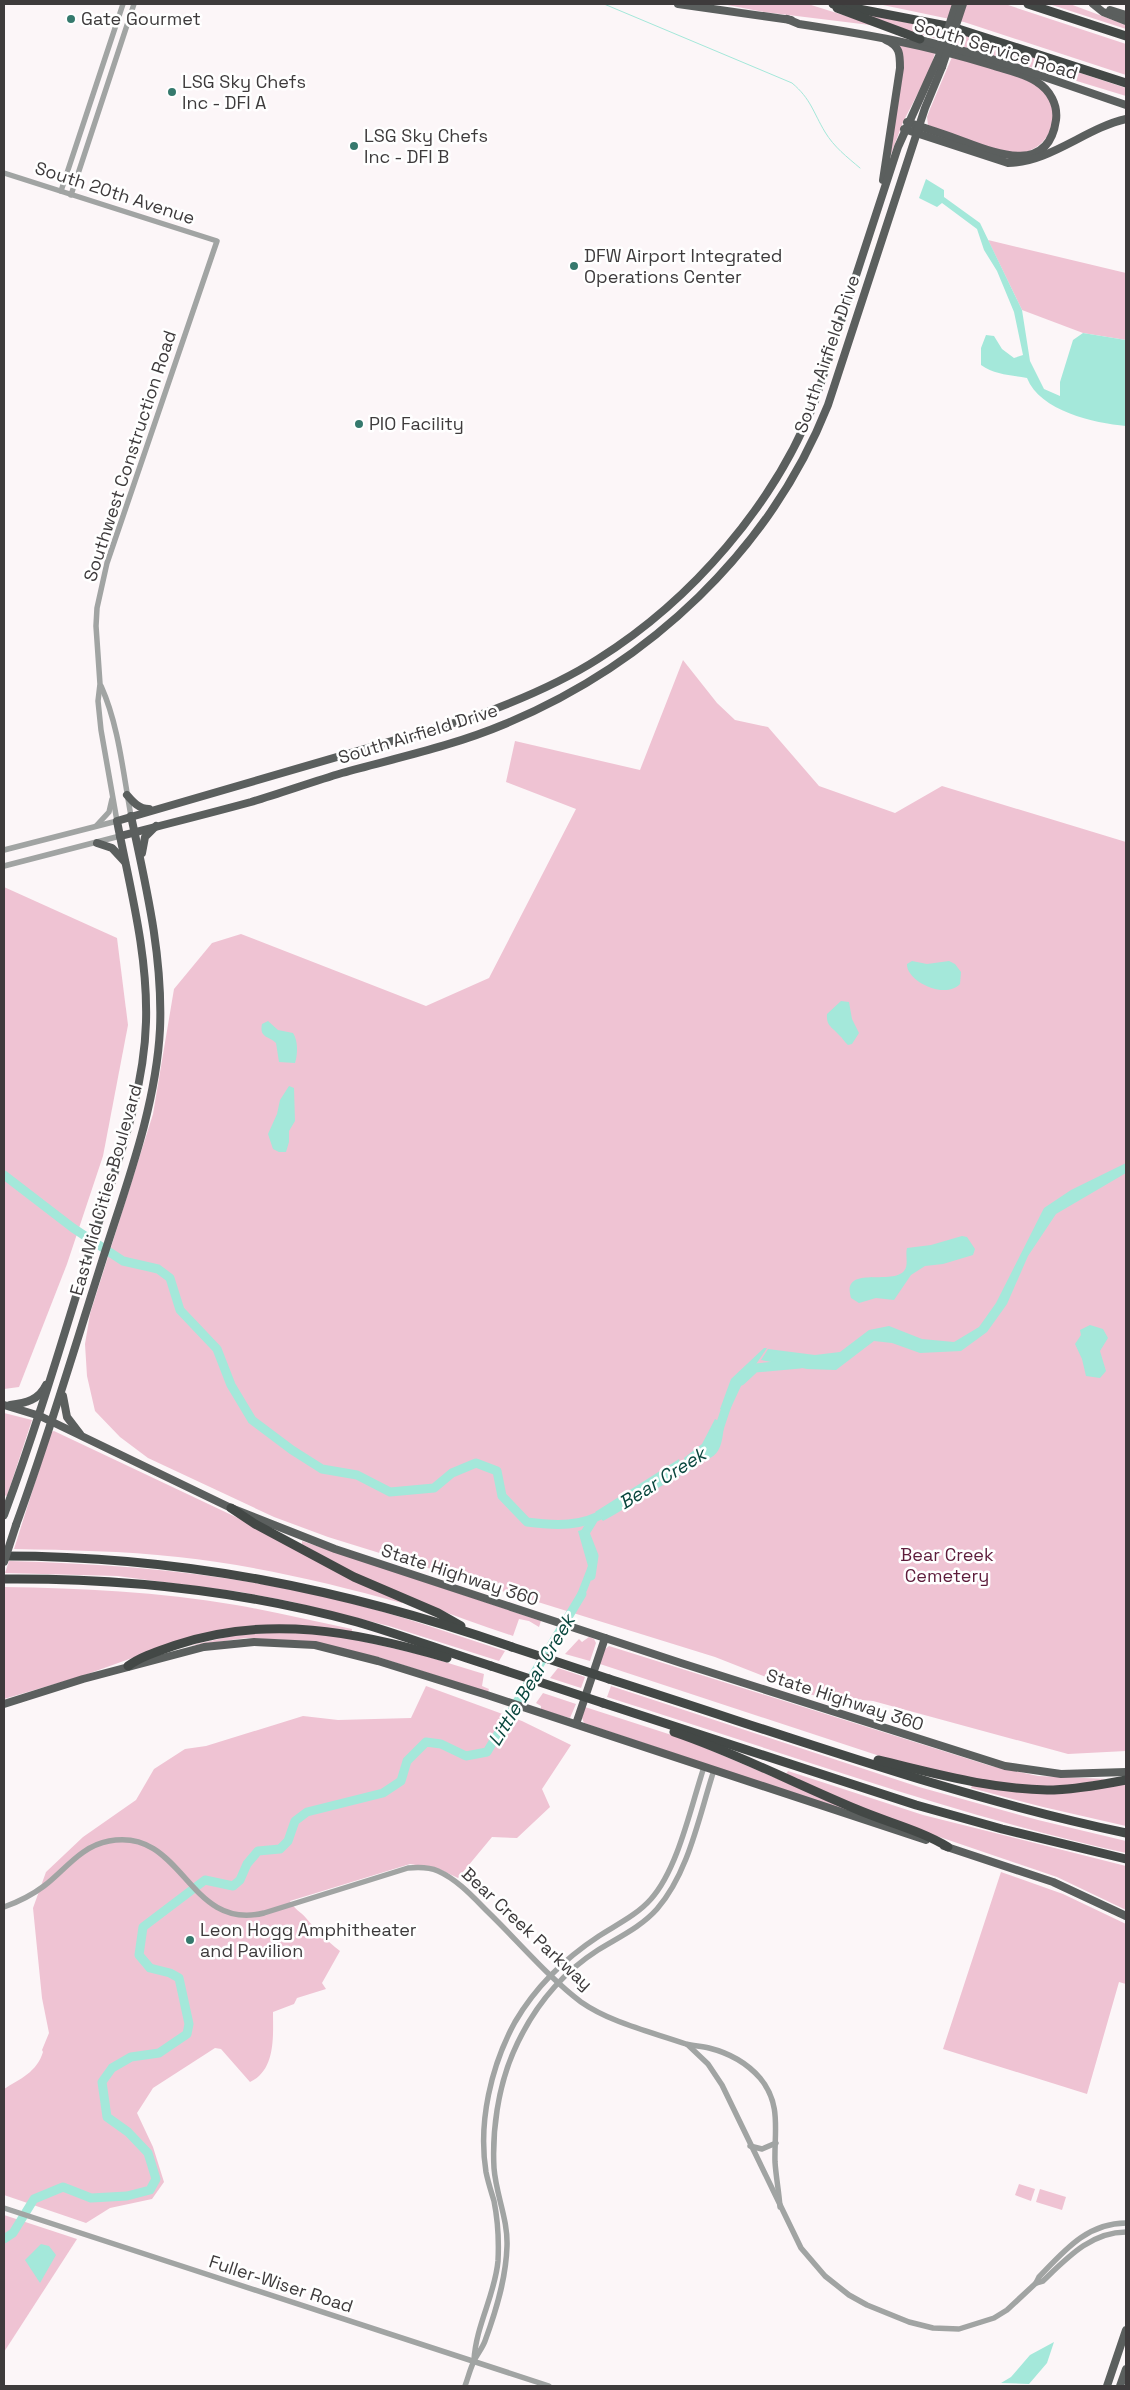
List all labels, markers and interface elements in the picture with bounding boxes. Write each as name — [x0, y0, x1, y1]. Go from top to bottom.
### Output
place label: Gate Gourmet — [81, 7, 201, 30]
marker: Gate Gourmet — [65, 13, 77, 25]
street label: South Service Road — [912, 13, 1081, 84]
place label: LSG Sky Chefs Inc - DFI A — [182, 70, 306, 114]
marker: LSG Sky Chefs Inc - DFI A — [166, 86, 178, 98]
place label: LSG Sky Chefs Inc - DFI B — [364, 124, 488, 168]
marker: LSG Sky Chefs Inc - DFI B — [348, 140, 360, 152]
street label: South 20th Avenue — [32, 156, 198, 229]
place label: DFW Airport Integrated Operations Center — [584, 244, 782, 288]
marker: DFW Airport Integrated Operations Center — [568, 260, 580, 272]
street label: South Airfield Drive — [789, 272, 864, 436]
street label: Southwest Construction Road — [78, 327, 181, 584]
place label: PIO Facility — [369, 412, 464, 435]
marker: PIO Facility — [353, 418, 365, 430]
street label: South Airfield Drive — [335, 698, 500, 769]
street label: East Mid Cities Boulevard — [64, 1082, 147, 1298]
water label: Bear Creek — [614, 1440, 713, 1515]
street label: State Highway 360 — [378, 1538, 542, 1611]
park label: Bear Creek Cemetery — [900, 1543, 994, 1587]
water label: Little Bear Creek — [482, 1608, 582, 1751]
street label: State Highway 360 — [763, 1663, 927, 1736]
street label: Bear Creek Parkway — [457, 1862, 598, 1995]
place label: Leon Hogg Amphitheater and Pavilion — [200, 1918, 417, 1962]
marker: Leon Hogg Amphitheater and Pavilion — [184, 1934, 196, 1946]
street label: Fuller-Wiser Road — [206, 2249, 356, 2318]

